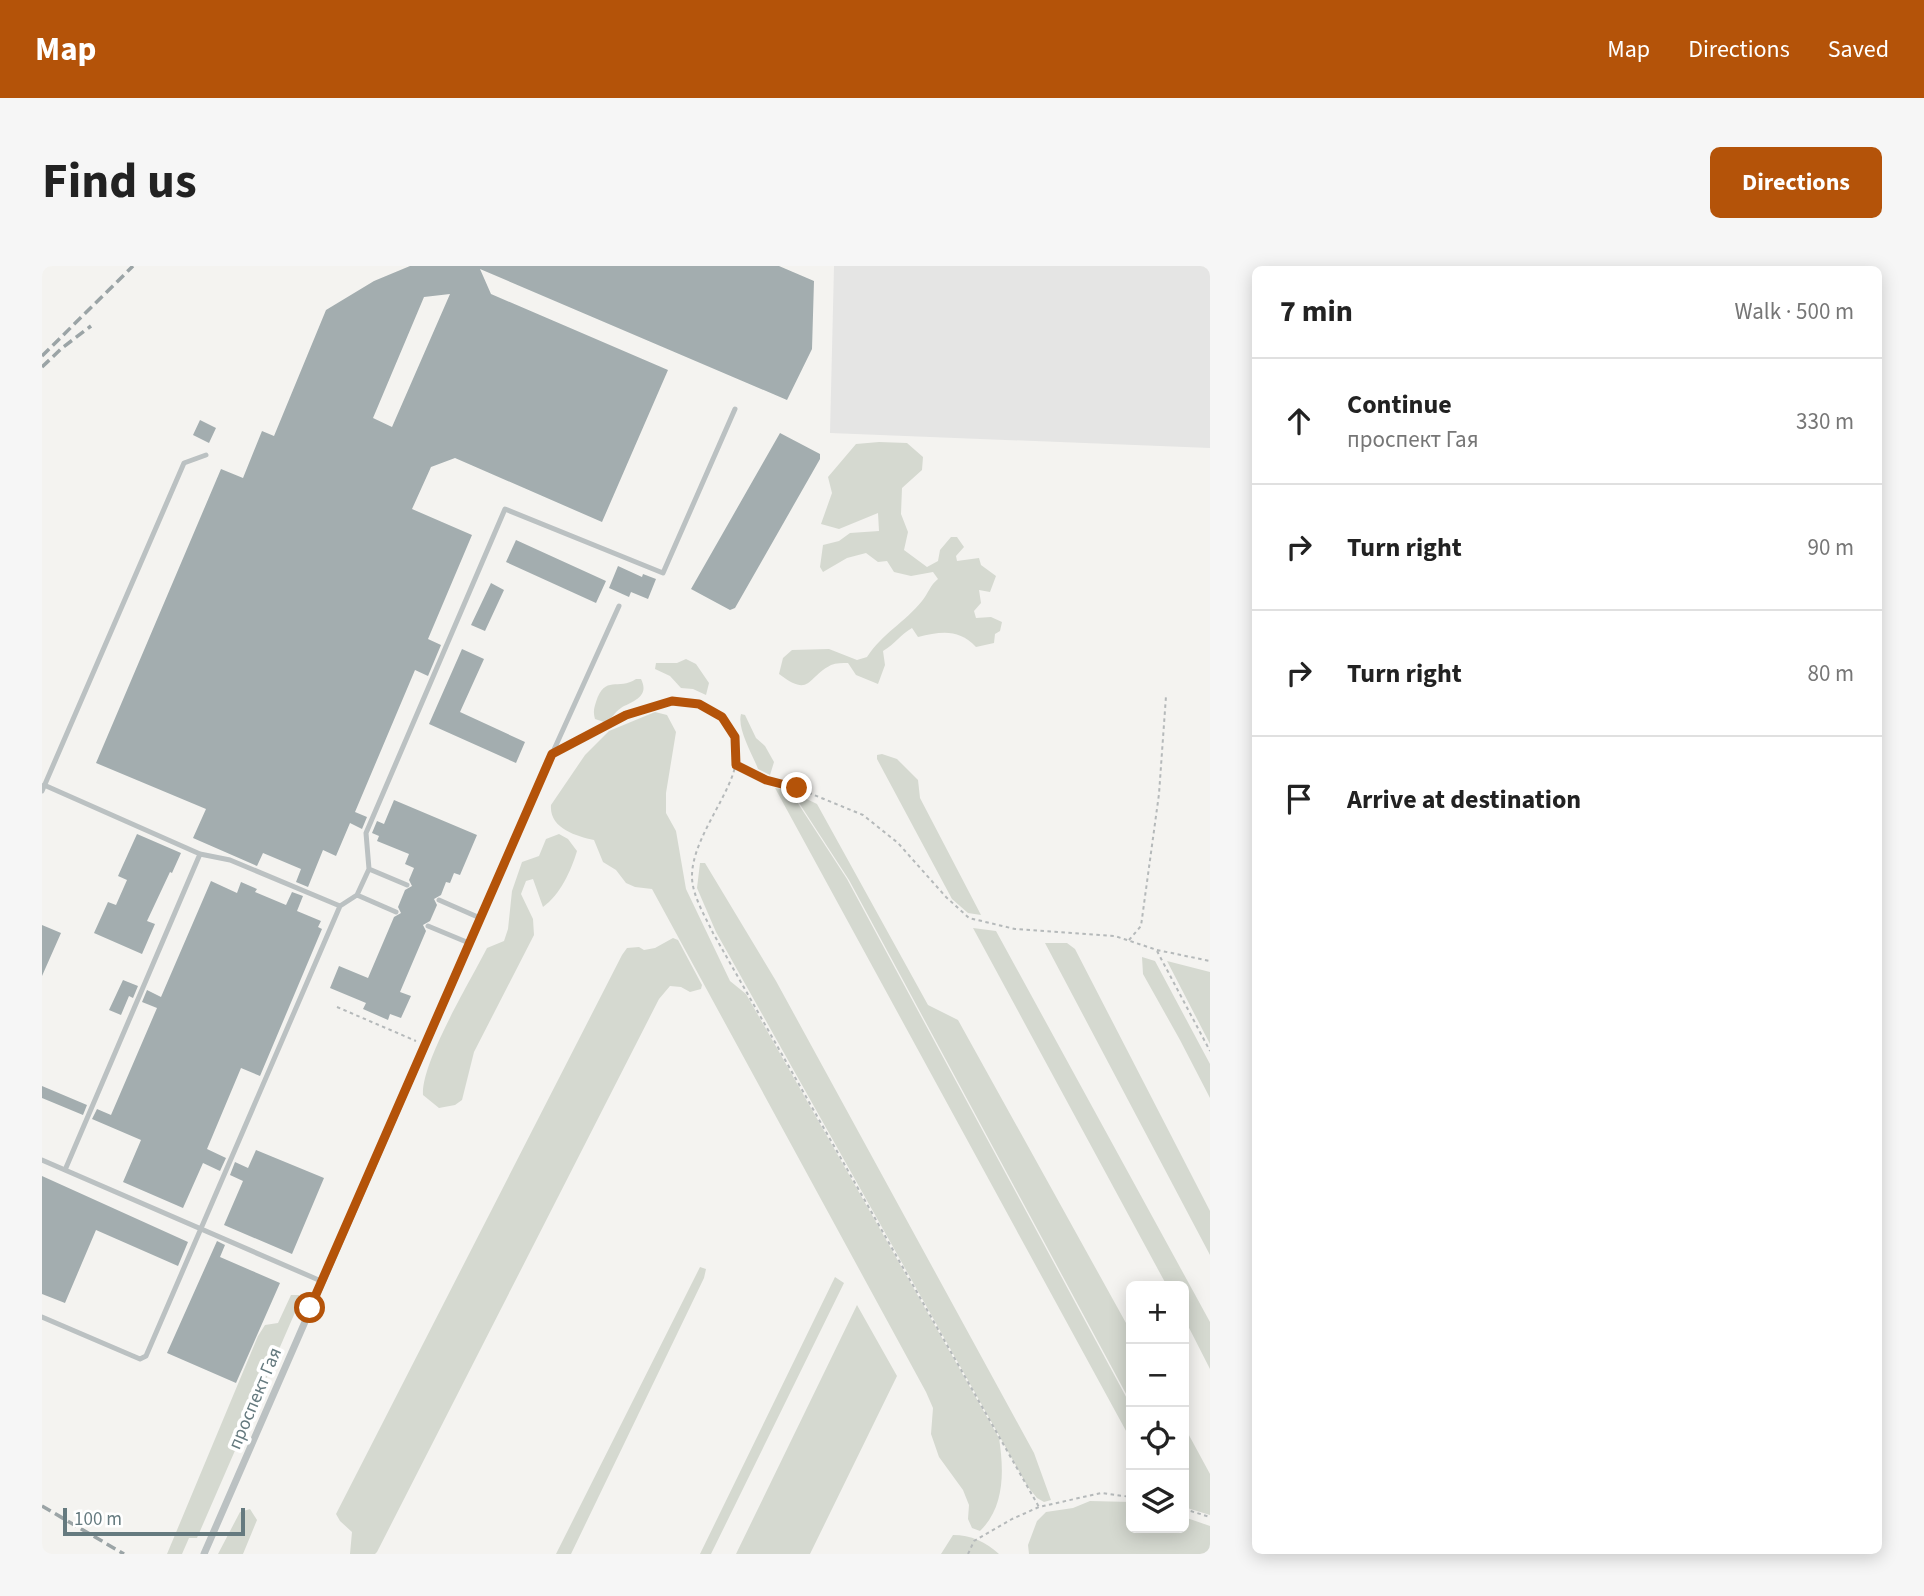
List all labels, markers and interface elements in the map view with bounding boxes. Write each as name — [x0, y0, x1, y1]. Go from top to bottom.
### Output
text: Map — [35, 26, 96, 73]
text: Map — [1607, 32, 1650, 67]
text: Directions — [1688, 32, 1790, 67]
text: Saved — [1828, 32, 1889, 67]
text: Find us — [42, 147, 197, 217]
button: Directions — [1710, 147, 1882, 218]
text: 7 min — [1280, 290, 1353, 333]
text: Walk · 500 m — [1735, 295, 1854, 328]
text: Continue — [1347, 386, 1452, 423]
icon: ahead — [1280, 402, 1318, 440]
text: 330 m — [1796, 405, 1854, 438]
text: проспект Гая — [1347, 423, 1479, 456]
icon: right — [1280, 528, 1318, 566]
text: Turn right — [1347, 529, 1462, 566]
text: 90 m — [1807, 531, 1854, 564]
icon: right — [1280, 654, 1318, 692]
text: Turn right — [1347, 655, 1462, 692]
text: 80 m — [1807, 657, 1854, 690]
route end — [781, 772, 812, 803]
icon: arrive — [1280, 780, 1318, 818]
text: Arrive at destination — [1347, 781, 1581, 818]
map controls — [1126, 1281, 1189, 1533]
button: + — [1126, 1281, 1189, 1344]
route start — [294, 1292, 325, 1323]
street label: проспект Гая — [222, 1343, 289, 1454]
button: − — [1126, 1344, 1189, 1407]
button: locate — [1126, 1407, 1189, 1470]
button: layers — [1126, 1470, 1189, 1533]
scale bar — [63, 1505, 245, 1537]
text: 100 m — [74, 1506, 122, 1533]

